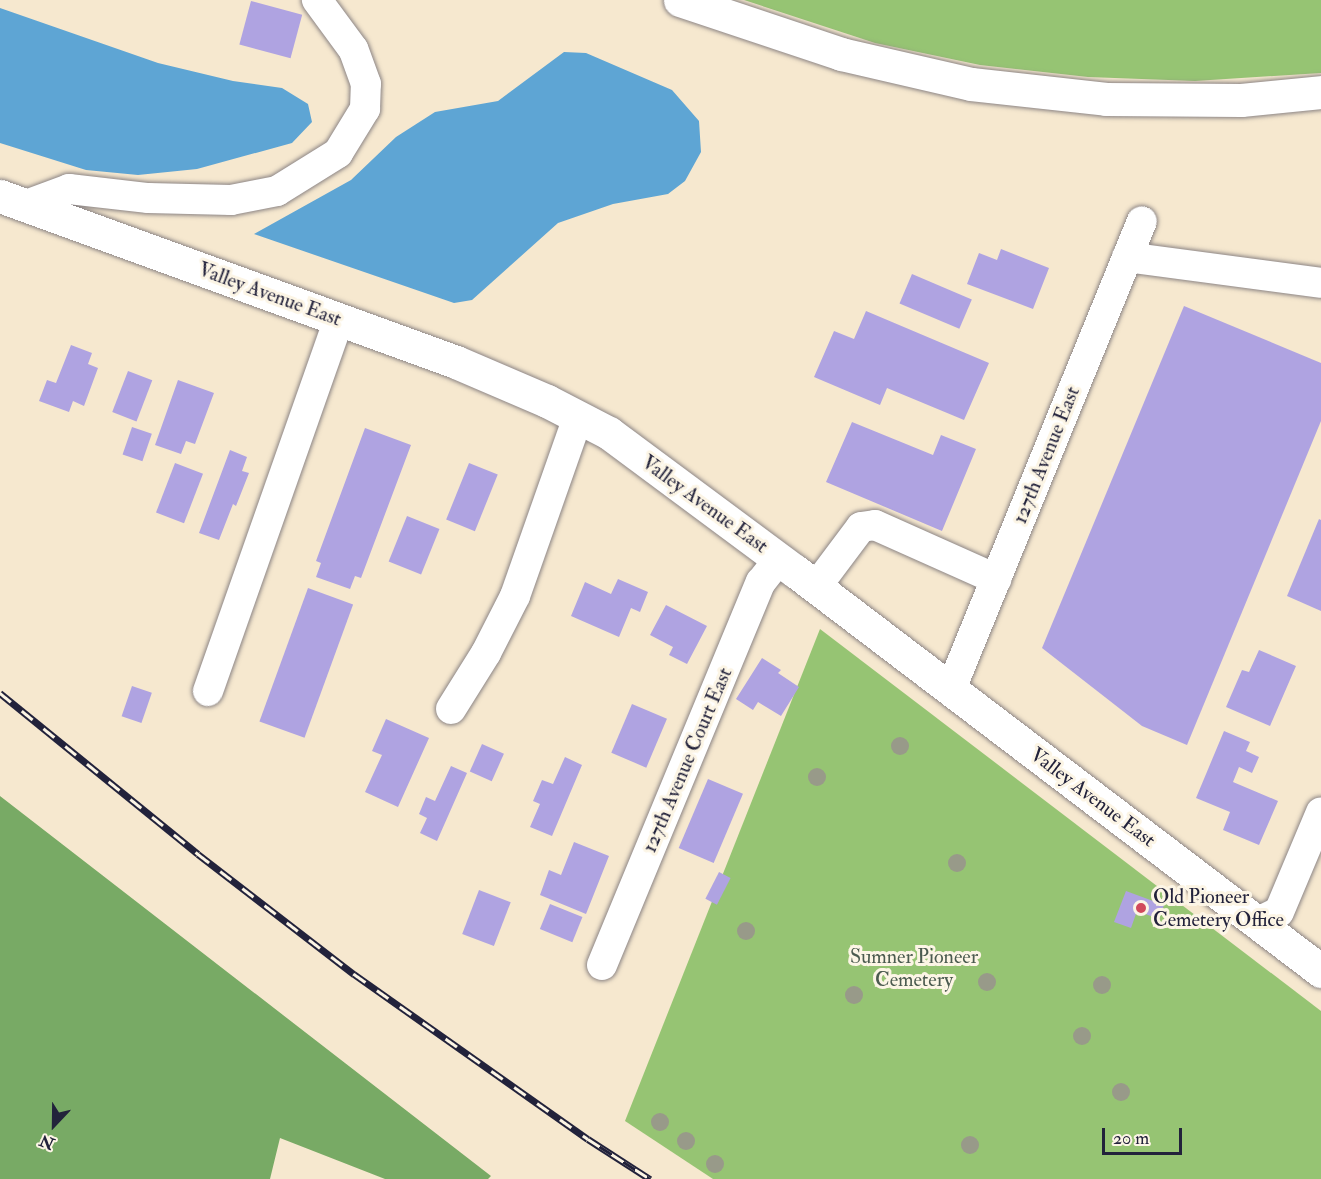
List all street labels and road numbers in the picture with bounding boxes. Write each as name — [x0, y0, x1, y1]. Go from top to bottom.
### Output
street label: Valley Avenue East — [195, 257, 345, 331]
street label: 127th Avenue East — [1008, 383, 1084, 527]
street label: Valley Avenue East — [637, 450, 773, 558]
street label: 127th Avenue Court East — [637, 664, 737, 856]
street label: Valley Avenue East — [1026, 742, 1160, 852]

